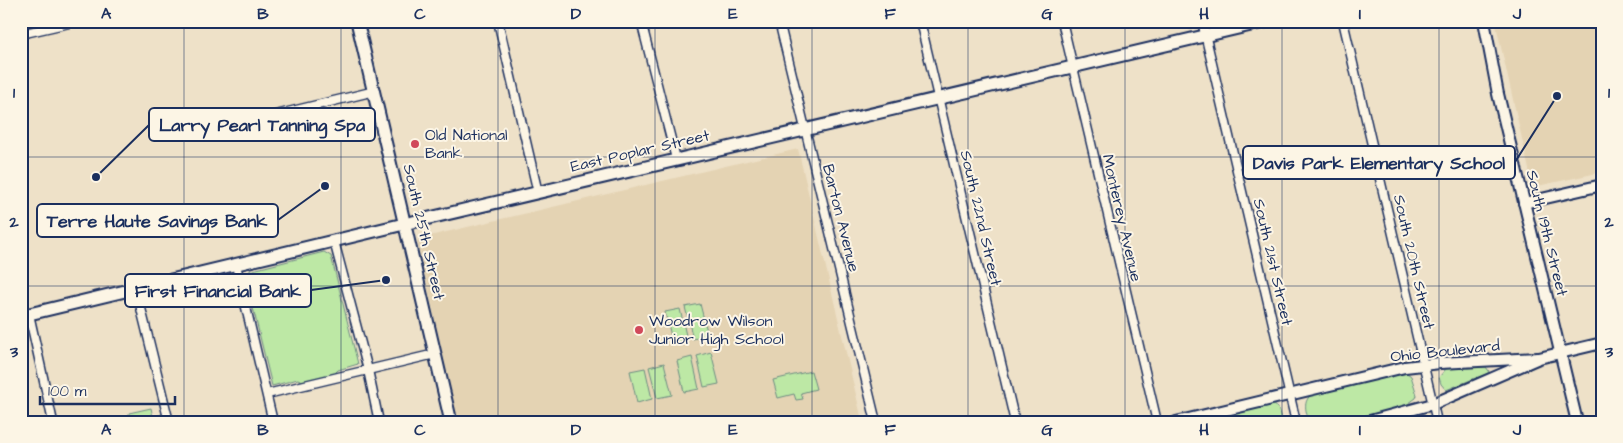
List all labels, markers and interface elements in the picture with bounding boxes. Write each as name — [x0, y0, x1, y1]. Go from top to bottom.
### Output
text: A — [101, 3, 112, 25]
text: B — [257, 3, 269, 25]
text: C — [414, 3, 426, 25]
text: D — [571, 3, 582, 25]
text: E — [728, 3, 738, 25]
text: F — [884, 3, 896, 25]
text: G — [1041, 3, 1053, 25]
text: H — [1199, 3, 1209, 25]
text: I — [1359, 3, 1361, 25]
text: J — [1512, 3, 1522, 25]
text: 1 — [13, 82, 16, 104]
text: 1 — [1608, 82, 1611, 104]
callout: Larry Pearl Tanning Spa — [149, 108, 375, 141]
text: Larry Pearl Tanning Spa — [159, 113, 366, 139]
place label: Old National Bank — [425, 124, 508, 164]
street label: East Poplar Street — [568, 124, 712, 178]
marker: Old National Bank — [409, 138, 421, 150]
callout: Davis Park Elementary School — [1243, 146, 1515, 179]
street label: South 22nd Street — [955, 148, 1007, 288]
text: Davis Park Elementary School — [1253, 151, 1505, 177]
street label: Monterey Avenue — [1096, 152, 1147, 284]
street label: South 25th Street — [398, 162, 450, 303]
street label: Barton Avenue — [817, 162, 865, 274]
street label: South 19th Street — [1521, 168, 1573, 299]
street label: South 20th Street — [1388, 192, 1440, 332]
street label: South 21st Street — [1248, 196, 1298, 328]
callout: Terre Haute Savings Bank — [37, 204, 278, 237]
text: Terre Haute Savings Bank — [46, 209, 268, 235]
text: 2 — [8, 211, 19, 233]
text: 2 — [1603, 211, 1614, 233]
callout: First Financial Bank — [125, 274, 311, 307]
text: First Financial Bank — [135, 279, 302, 304]
place label: Woodrow Wilson Junior High School — [649, 310, 784, 351]
marker: Woodrow Wilson Junior High School — [633, 324, 645, 336]
street label: Ohio Boulevard — [1389, 334, 1501, 368]
text: 3 — [9, 341, 19, 363]
text: 3 — [1604, 341, 1614, 363]
scale bar — [40, 373, 175, 405]
text: 100 m — [48, 381, 87, 402]
text: A — [101, 419, 112, 441]
text: B — [257, 419, 269, 441]
text: C — [414, 419, 426, 441]
text: D — [571, 419, 582, 441]
text: E — [728, 419, 738, 441]
text: F — [884, 419, 896, 441]
text: G — [1041, 419, 1053, 441]
text: H — [1199, 419, 1209, 441]
text: I — [1359, 419, 1361, 441]
text: J — [1512, 419, 1522, 441]

